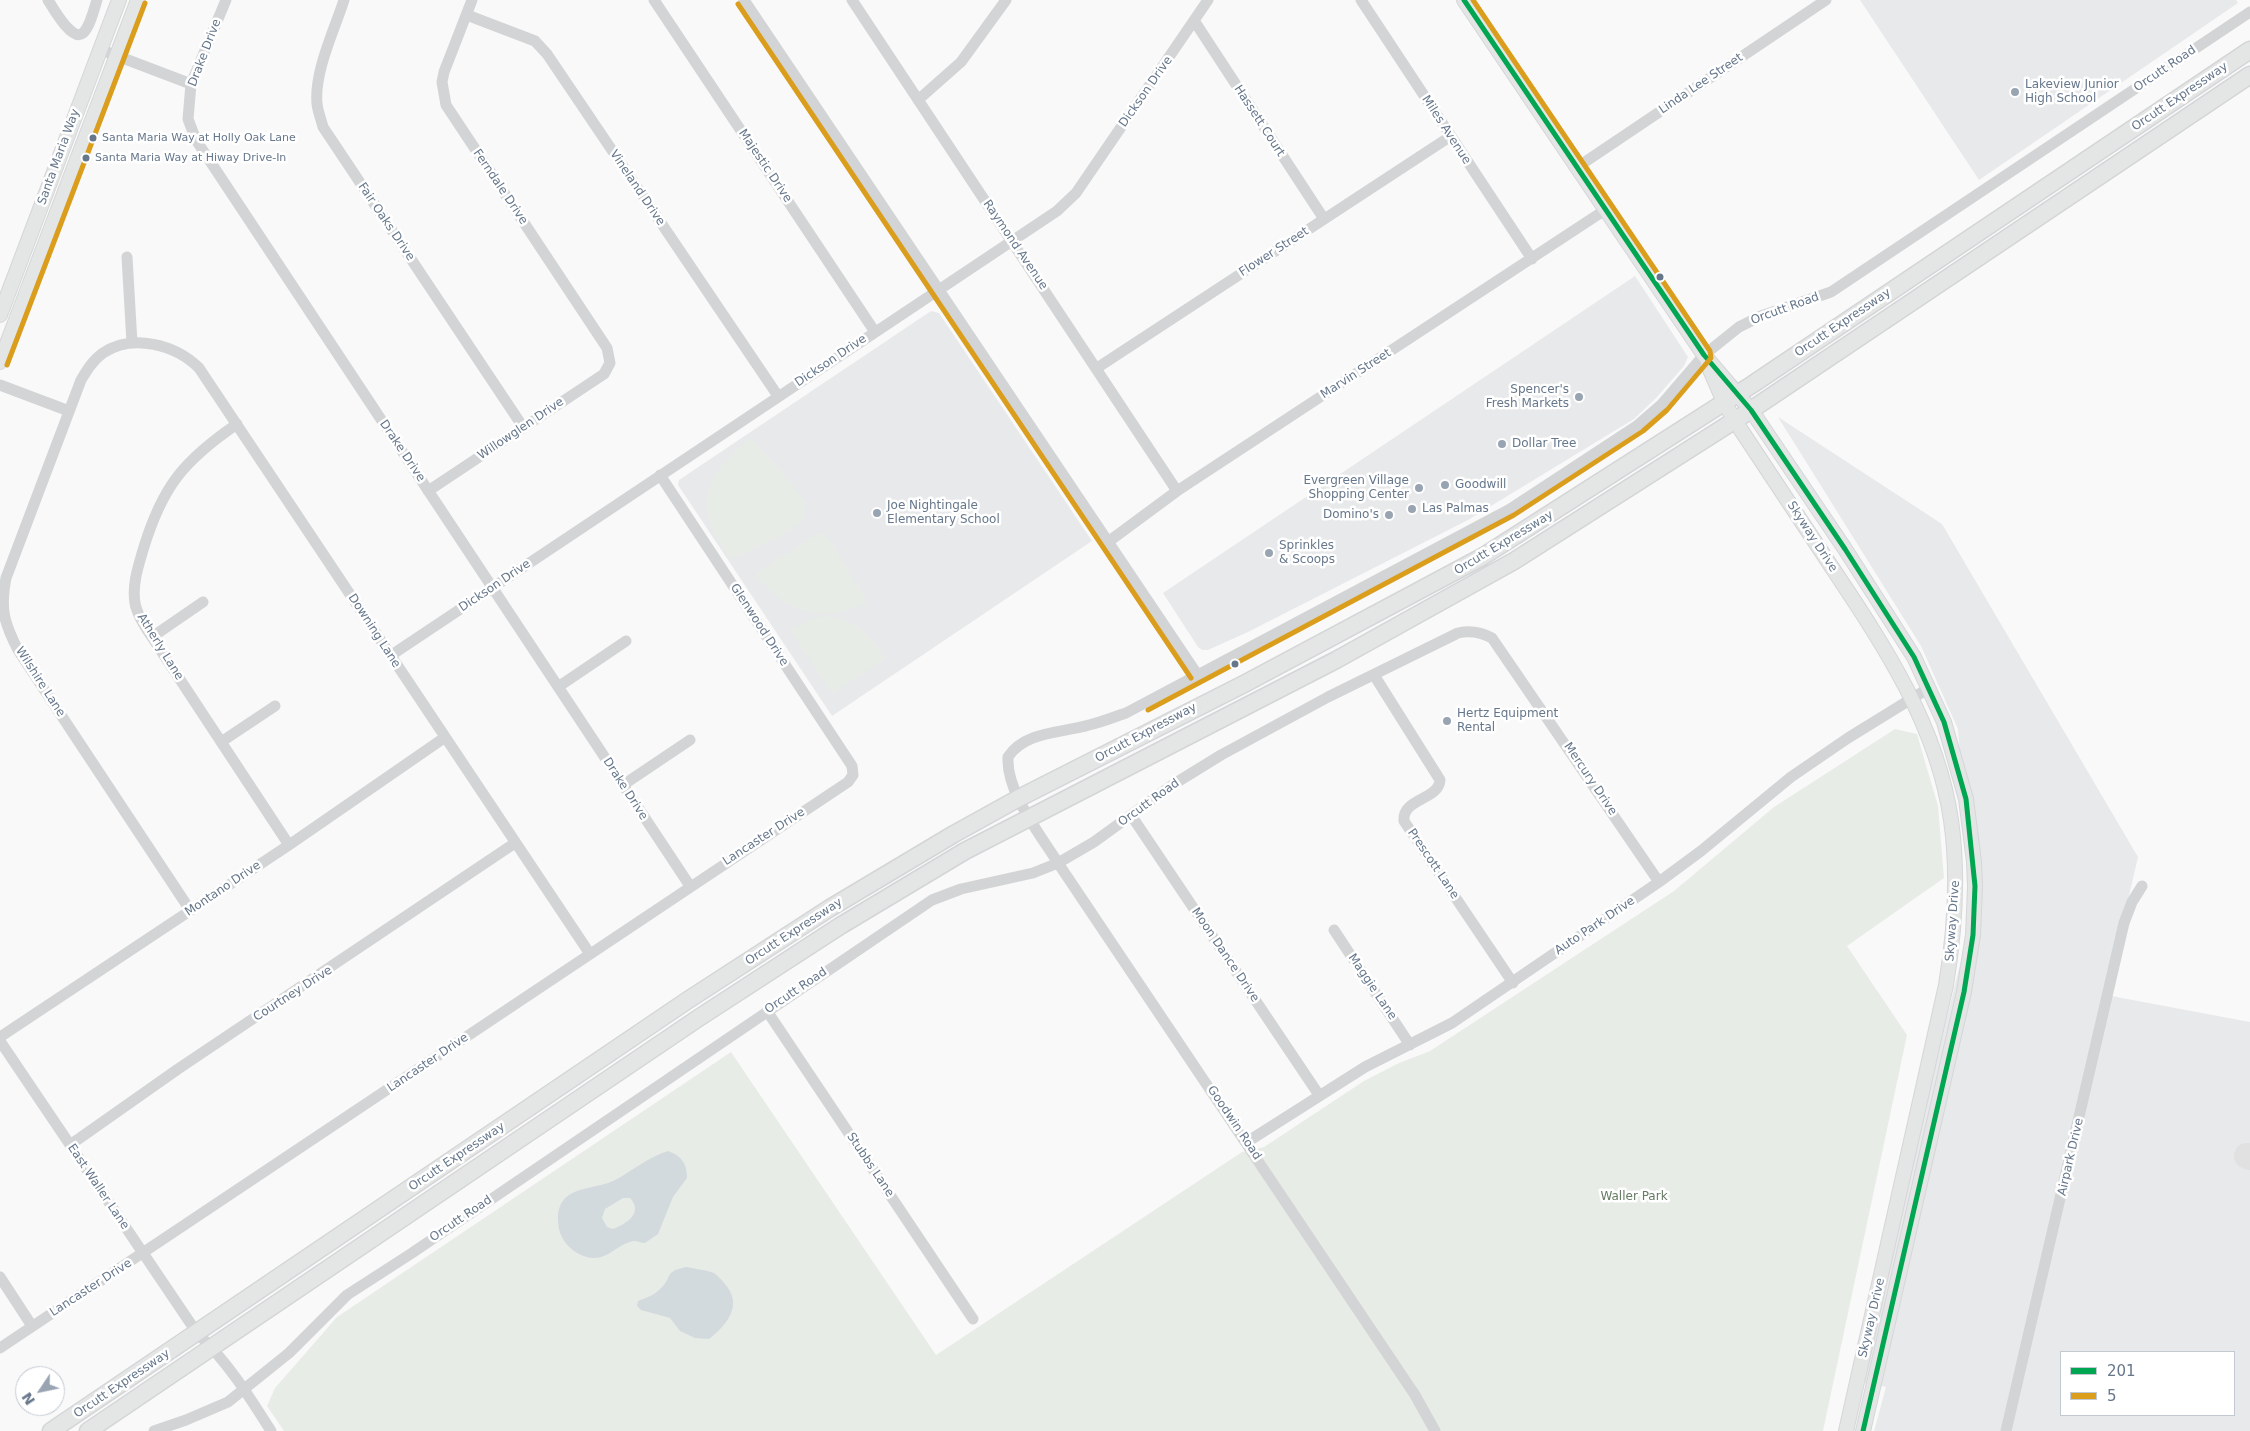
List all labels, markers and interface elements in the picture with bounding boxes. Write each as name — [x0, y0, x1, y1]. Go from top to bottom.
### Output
street label: Drake Drive — [186, 17, 224, 89]
street label: Orcutt Road — [2131, 43, 2199, 95]
street label: Linda Lee Street — [1656, 51, 1746, 117]
street label: Dickson Drive — [1116, 54, 1176, 130]
street label: Orcutt Expressway — [2129, 60, 2231, 134]
place label: Lakeview Junior High School — [2025, 78, 2119, 106]
street label: Hassett Court — [1231, 83, 1287, 159]
marker: Lakeview Junior High School — [2009, 86, 2021, 98]
street label: Miles Avenue — [1418, 93, 1474, 167]
street label: Santa Maria Way — [35, 107, 83, 207]
street label: Majestic Drive — [735, 127, 795, 205]
place label: Santa Maria Way at Holly Oak Lane — [102, 131, 296, 145]
marker: Santa Maria Way at Holly Oak Lane — [88, 133, 98, 143]
street label: Ferndale Drive — [470, 147, 530, 227]
street label: Vineland Drive — [606, 148, 668, 228]
place label: Santa Maria Way at Hiway Drive-In — [95, 151, 286, 165]
marker: Santa Maria Way at Hiway Drive-In — [81, 153, 91, 163]
street label: Fair Oaks Drive — [355, 180, 417, 264]
street label: Raymond Avenue — [980, 197, 1050, 293]
street label: Flower Street — [1237, 224, 1311, 280]
unlabelled marker — [1655, 272, 1665, 282]
street label: Orcutt Expressway — [1792, 286, 1894, 360]
street label: Orcutt Road — [1749, 290, 1821, 328]
street label: Dickson Drive — [793, 332, 869, 390]
street label: Marvin Street — [1318, 346, 1394, 402]
place label: Spencer's Fresh Markets — [1486, 383, 1569, 411]
marker: Spencer's Fresh Markets — [1573, 391, 1585, 403]
street label: Willowglen Drive — [475, 395, 567, 463]
street label: Drake Drive — [376, 417, 428, 485]
place label: Dollar Tree — [1512, 437, 1576, 451]
marker: Dollar Tree — [1496, 438, 1508, 450]
place label: Evergreen Village Shopping Center — [1303, 474, 1409, 502]
place label: Goodwill — [1455, 478, 1506, 492]
marker: Goodwill — [1439, 479, 1451, 491]
marker: Evergreen Village Shopping Center — [1413, 482, 1425, 494]
place label: Joe Nightingale Elementary School — [887, 499, 1000, 527]
street label: Skyway Drive — [1784, 499, 1840, 575]
place label: Las Palmas — [1422, 502, 1489, 516]
marker: Las Palmas — [1406, 503, 1418, 515]
marker: Joe Nightingale Elementary School — [871, 507, 883, 519]
place label: Domino's — [1323, 508, 1379, 522]
street label: Orcutt Expressway — [1452, 508, 1556, 578]
marker: Domino's — [1383, 509, 1395, 521]
place label: Sprinkles & Scoops — [1279, 539, 1335, 567]
marker: Sprinkles & Scoops — [1263, 547, 1275, 559]
street label: Dickson Drive — [457, 557, 533, 615]
street label: Glenwood Drive — [727, 581, 791, 669]
street label: Downing Lane — [345, 591, 403, 671]
street label: Atherly Lane — [134, 611, 186, 683]
street label: Wilshire Lane — [12, 644, 68, 720]
unlabelled marker — [1230, 659, 1240, 669]
street label: Orcutt Expressway — [1093, 700, 1199, 766]
place label: Hertz Equipment Rental — [1457, 707, 1558, 735]
marker: Hertz Equipment Rental — [1441, 715, 1453, 727]
street label: Mercury Drive — [1560, 740, 1620, 818]
street label: Drake Drive — [600, 755, 650, 823]
street label: Orcutt Road — [1116, 776, 1182, 830]
street label: Lancaster Drive — [720, 805, 808, 869]
street label: Prescott Lane — [1404, 826, 1462, 902]
street label: Montano Drive — [182, 858, 264, 920]
street label: Skyway Drive — [1943, 880, 1963, 962]
street label: Auto Park Drive — [1552, 894, 1638, 958]
street label: Orcutt Expressway — [743, 895, 845, 969]
street label: Moon Dance Drive — [1188, 905, 1262, 1005]
street label: Maggie Lane — [1345, 951, 1399, 1023]
street label: Courtney Drive — [251, 963, 335, 1025]
street label: Orcutt Road — [762, 965, 830, 1017]
street label: Lancaster Drive — [385, 1031, 471, 1095]
street label: Goodwin Road — [1204, 1083, 1264, 1163]
street label: Airpark Drive — [2055, 1117, 2087, 1197]
street label: Orcutt Expressway — [406, 1120, 508, 1194]
street label: Stubbs Lane — [843, 1130, 897, 1200]
street label: East Waller Lane — [64, 1142, 132, 1232]
park label: Waller Park — [1600, 1190, 1668, 1204]
street label: Orcutt Road — [427, 1193, 495, 1245]
street label: Lancaster Drive — [47, 1256, 135, 1320]
street label: Skyway Drive — [1856, 1277, 1888, 1359]
street label: Orcutt Expressway — [71, 1347, 173, 1421]
legend — [2060, 1351, 2235, 1416]
text: 201 — [2107, 1362, 2136, 1380]
north arrow — [15, 1366, 65, 1416]
text: 5 — [2107, 1387, 2117, 1405]
text: N — [18, 1389, 38, 1408]

